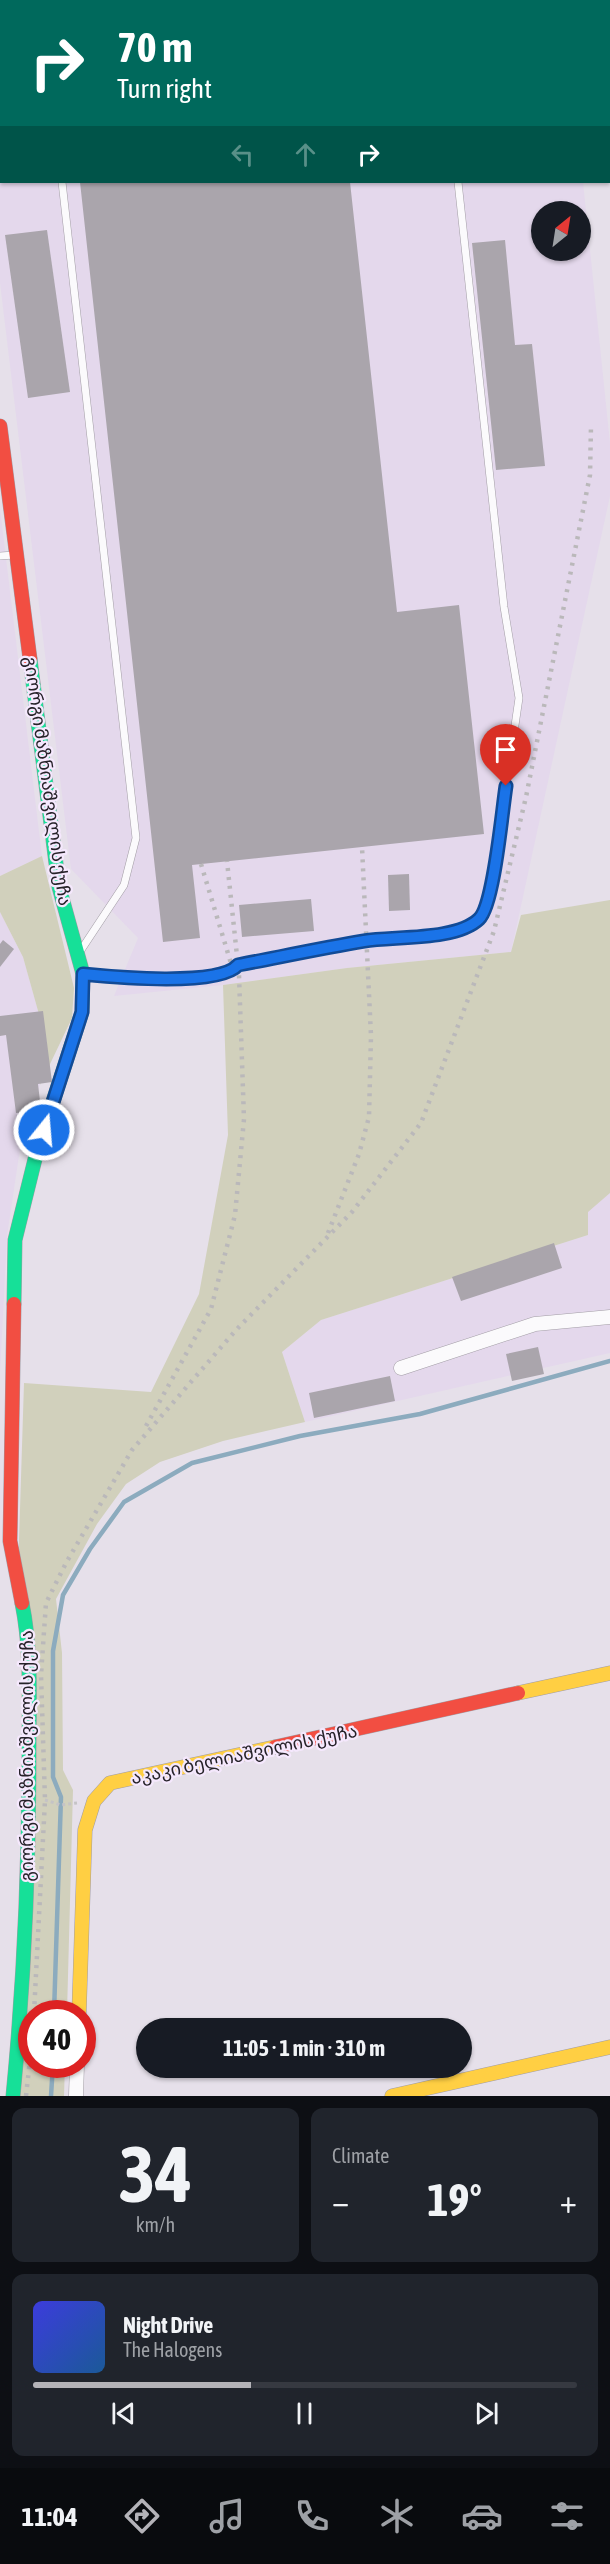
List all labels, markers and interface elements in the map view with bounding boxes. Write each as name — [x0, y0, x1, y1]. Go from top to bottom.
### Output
text: 70 m — [117, 23, 192, 71]
icon: right — [18, 24, 96, 102]
text: Turn right — [117, 73, 212, 104]
icon: left — [226, 138, 259, 171]
icon: ahead — [289, 138, 322, 171]
icon: right — [352, 138, 385, 171]
north arrow — [531, 201, 591, 261]
map controls — [531, 201, 591, 261]
street label: გიორგი მაზნიაშვილის ქუჩა — [19, 655, 76, 907]
pin — [480, 724, 531, 786]
icon: arrive — [489, 733, 522, 766]
position arrow — [12, 1098, 76, 1162]
street label: გიორგი მაზნიაშვილის ქუჩა — [16, 1630, 38, 1882]
street label: აკაკი ბელიაშვილის ქუჩა — [129, 1720, 359, 1789]
speed limit sign: 40 — [18, 2000, 96, 2078]
text: 11:05 · 1 min · 310 m — [223, 2035, 385, 2061]
text: 34 — [119, 2129, 192, 2219]
text: Climate — [332, 2144, 389, 2167]
text: 19° — [427, 2174, 482, 2226]
text: − — [332, 2182, 349, 2220]
text: + — [560, 2182, 577, 2220]
text: km/h — [136, 2213, 175, 2236]
text: Night Drive — [123, 2312, 213, 2338]
text: The Halogens — [123, 2338, 222, 2361]
icon: previous — [107, 2397, 140, 2430]
icon: pause — [288, 2397, 321, 2430]
icon: next — [470, 2397, 503, 2430]
icon: directions — [121, 2495, 163, 2537]
icon: music — [206, 2495, 248, 2537]
icon: phone — [291, 2495, 333, 2537]
icon: climate — [376, 2495, 418, 2537]
icon: car — [461, 2495, 503, 2537]
icon: filters — [546, 2495, 588, 2537]
text: 11:04 — [22, 2501, 78, 2532]

